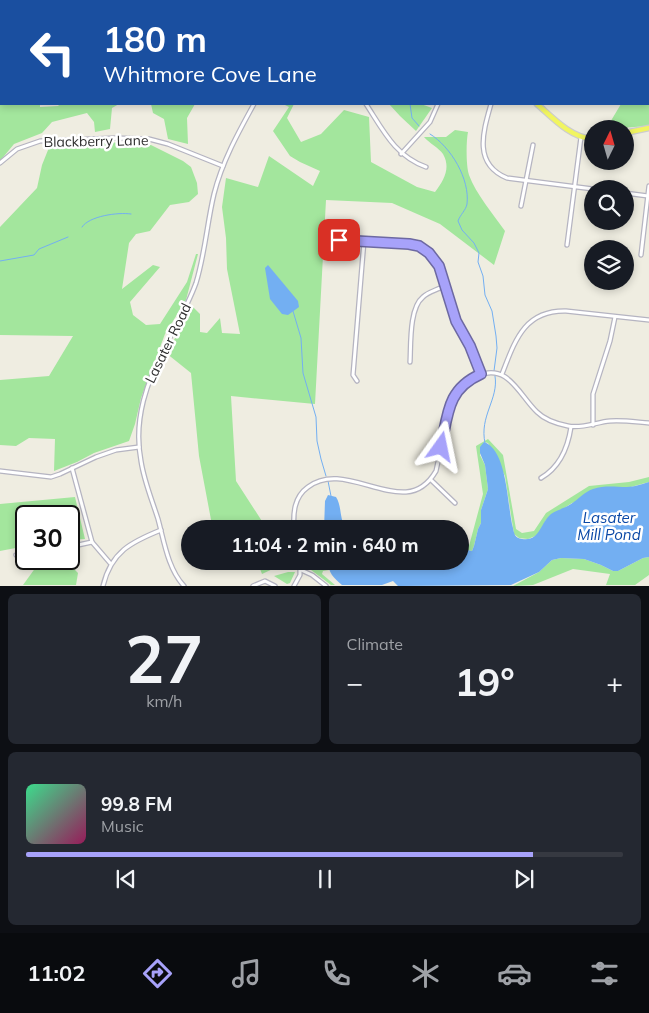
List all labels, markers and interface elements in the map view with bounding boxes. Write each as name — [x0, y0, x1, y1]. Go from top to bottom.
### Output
text: 180 m — [103, 17, 207, 61]
icon: left — [20, 20, 85, 85]
text: Whitmore Cove Lane — [103, 60, 317, 88]
north arrow — [584, 120, 634, 170]
map controls — [584, 120, 634, 290]
street label: Blackberry Lane — [43, 131, 149, 151]
button: search — [584, 180, 634, 230]
pin — [318, 219, 360, 261]
icon: arrive — [325, 226, 353, 254]
button: layers — [584, 240, 634, 290]
street label: Lasater Road — [141, 300, 195, 386]
position arrow — [414, 420, 466, 472]
speed limit sign: 30 — [15, 505, 80, 570]
water label: Lasater Mill Pond — [577, 508, 641, 544]
text: 11:04 · 2 min · 640 m — [231, 533, 419, 557]
text: 27 — [125, 618, 203, 699]
text: Climate — [347, 634, 403, 654]
text: 19° — [455, 658, 515, 706]
text: − — [347, 665, 363, 700]
text: + — [606, 665, 623, 700]
text: km/h — [146, 691, 182, 711]
text: 99.8 FM — [101, 792, 173, 816]
text: Music — [101, 816, 144, 836]
icon: previous — [112, 865, 140, 893]
icon: pause — [311, 865, 339, 893]
icon: next — [510, 865, 538, 893]
icon: directions — [140, 956, 175, 991]
icon: music — [229, 956, 264, 991]
icon: phone — [319, 956, 354, 991]
icon: climate — [408, 956, 443, 991]
icon: car — [497, 956, 532, 991]
icon: filters — [587, 956, 622, 991]
text: 11:02 — [27, 959, 85, 987]

